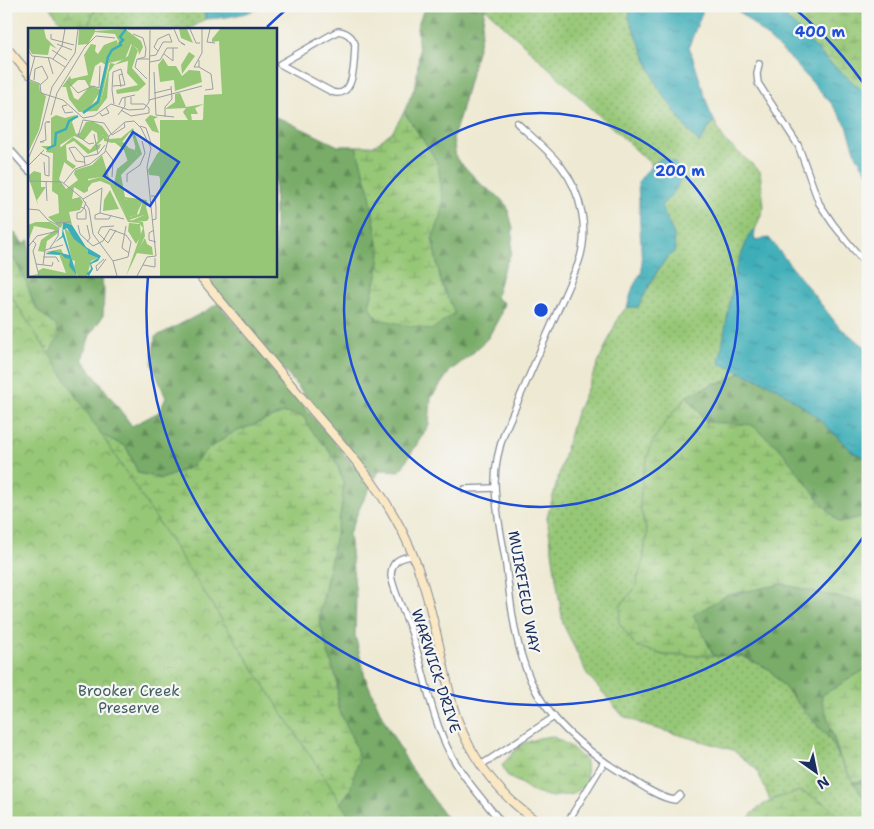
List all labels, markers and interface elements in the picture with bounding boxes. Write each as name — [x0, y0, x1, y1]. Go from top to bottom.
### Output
text: 400 m — [795, 22, 845, 42]
inset map — [28, 28, 276, 276]
text: 200 m — [655, 161, 705, 181]
centre of rings — [532, 301, 550, 319]
street label: MUIRFIELD WAY — [503, 529, 545, 655]
street label: WARWICK DRIVE — [406, 606, 466, 736]
park label: Brooker Creek Preserve — [78, 681, 180, 718]
north arrow — [792, 746, 842, 796]
text: N — [814, 772, 833, 793]

